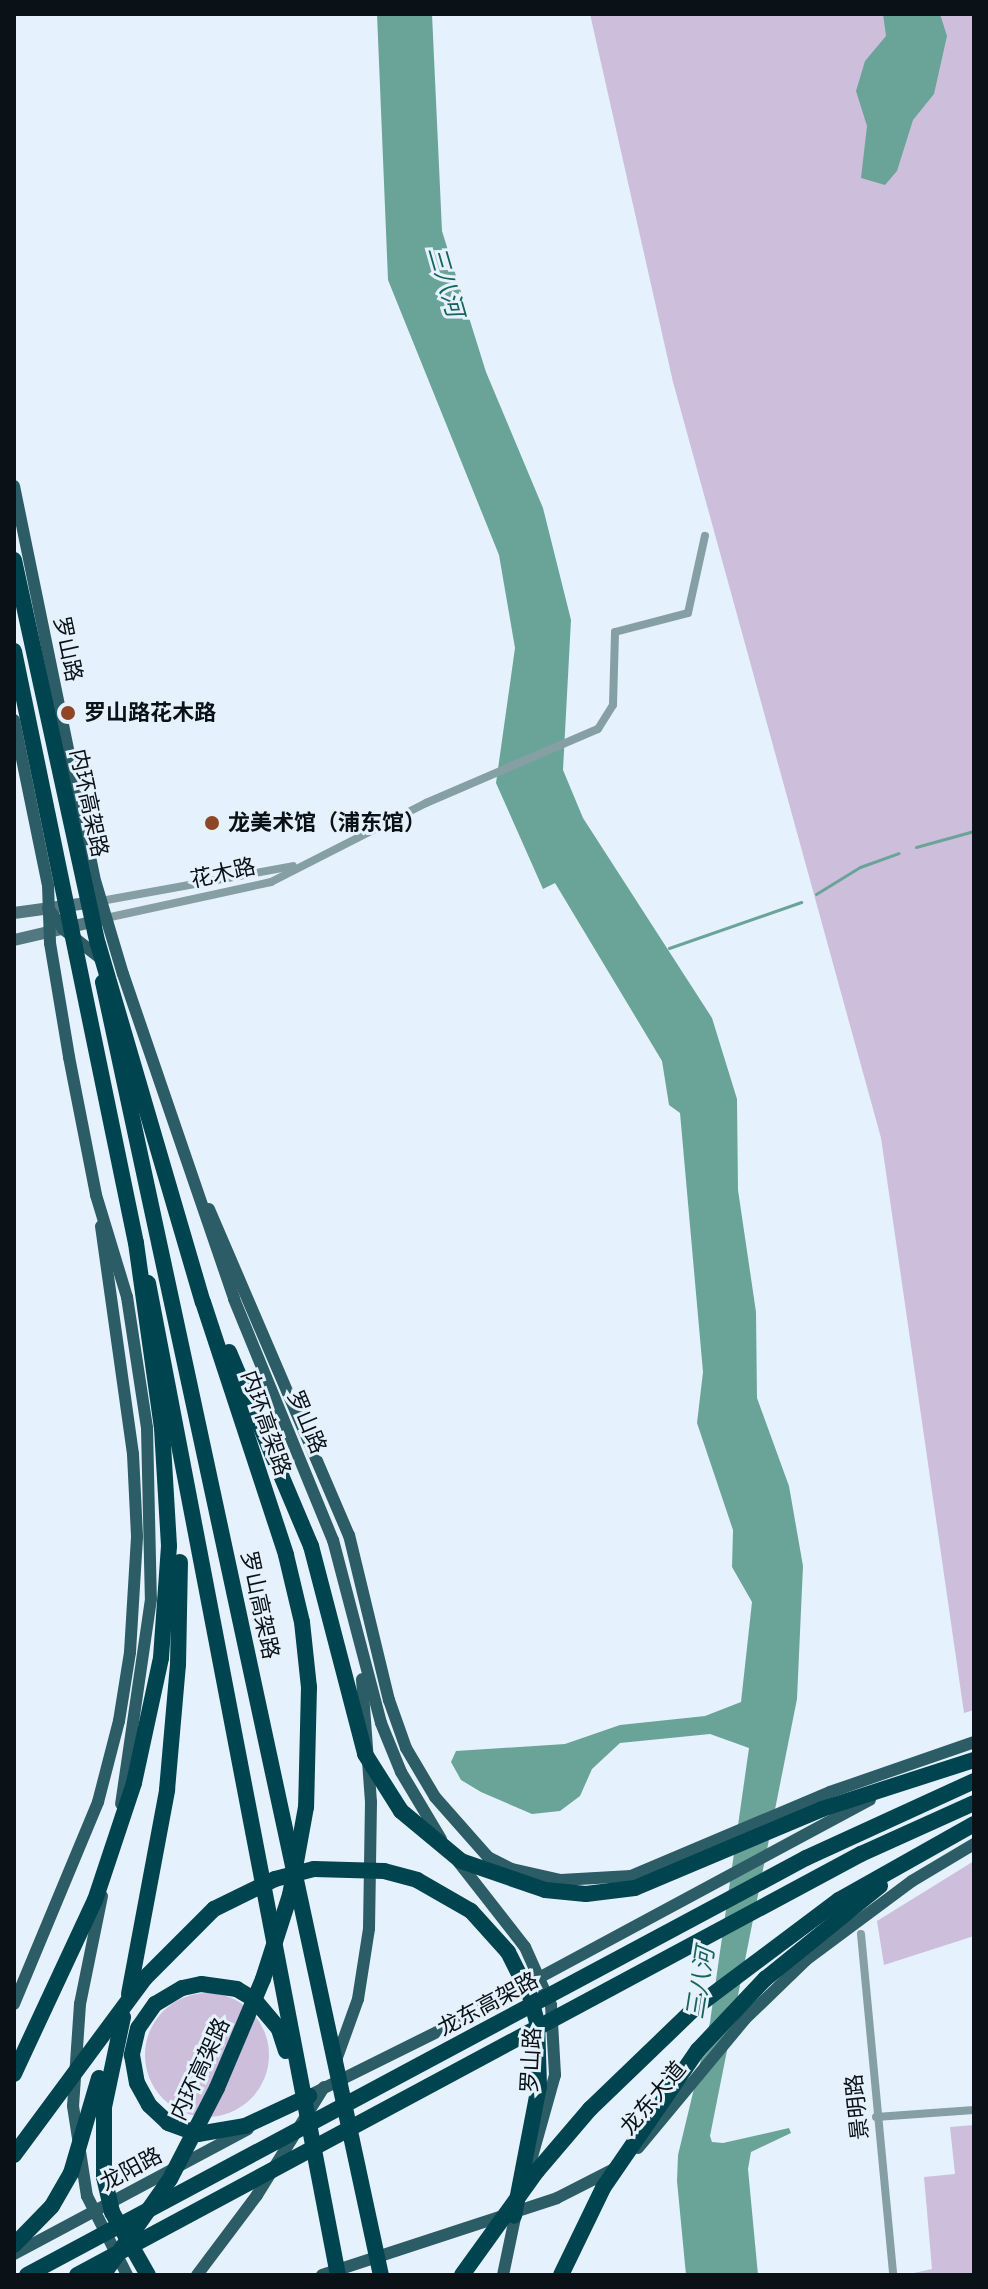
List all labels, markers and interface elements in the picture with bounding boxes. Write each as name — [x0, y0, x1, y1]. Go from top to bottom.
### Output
water label: 三八河 — [423, 242, 471, 320]
street label: 罗山路 — [48, 614, 88, 684]
place label: 罗山路花木路 — [84, 700, 216, 726]
marker: 罗山路花木路 — [59, 704, 77, 722]
street label: 内环高架路 — [65, 746, 113, 860]
place label: 龙美术馆（浦东馆） — [228, 810, 426, 836]
marker: 龙美术馆（浦东馆） — [203, 814, 221, 832]
street label: 花木路 — [188, 853, 258, 893]
street label: 内环高架路 — [236, 1367, 296, 1479]
street label: 罗山路 — [282, 1386, 332, 1458]
street label: 罗山高架路 — [236, 1548, 284, 1662]
water label: 三八河 — [679, 1945, 719, 2021]
street label: 龙东高架路 — [433, 1967, 543, 2041]
street label: 内环高架路 — [165, 2014, 235, 2124]
street label: 罗山路 — [516, 2026, 546, 2094]
street label: 龙东大道 — [615, 2056, 691, 2140]
street label: 景明路 — [840, 2073, 874, 2141]
street label: 龙阳路 — [96, 2142, 166, 2196]

